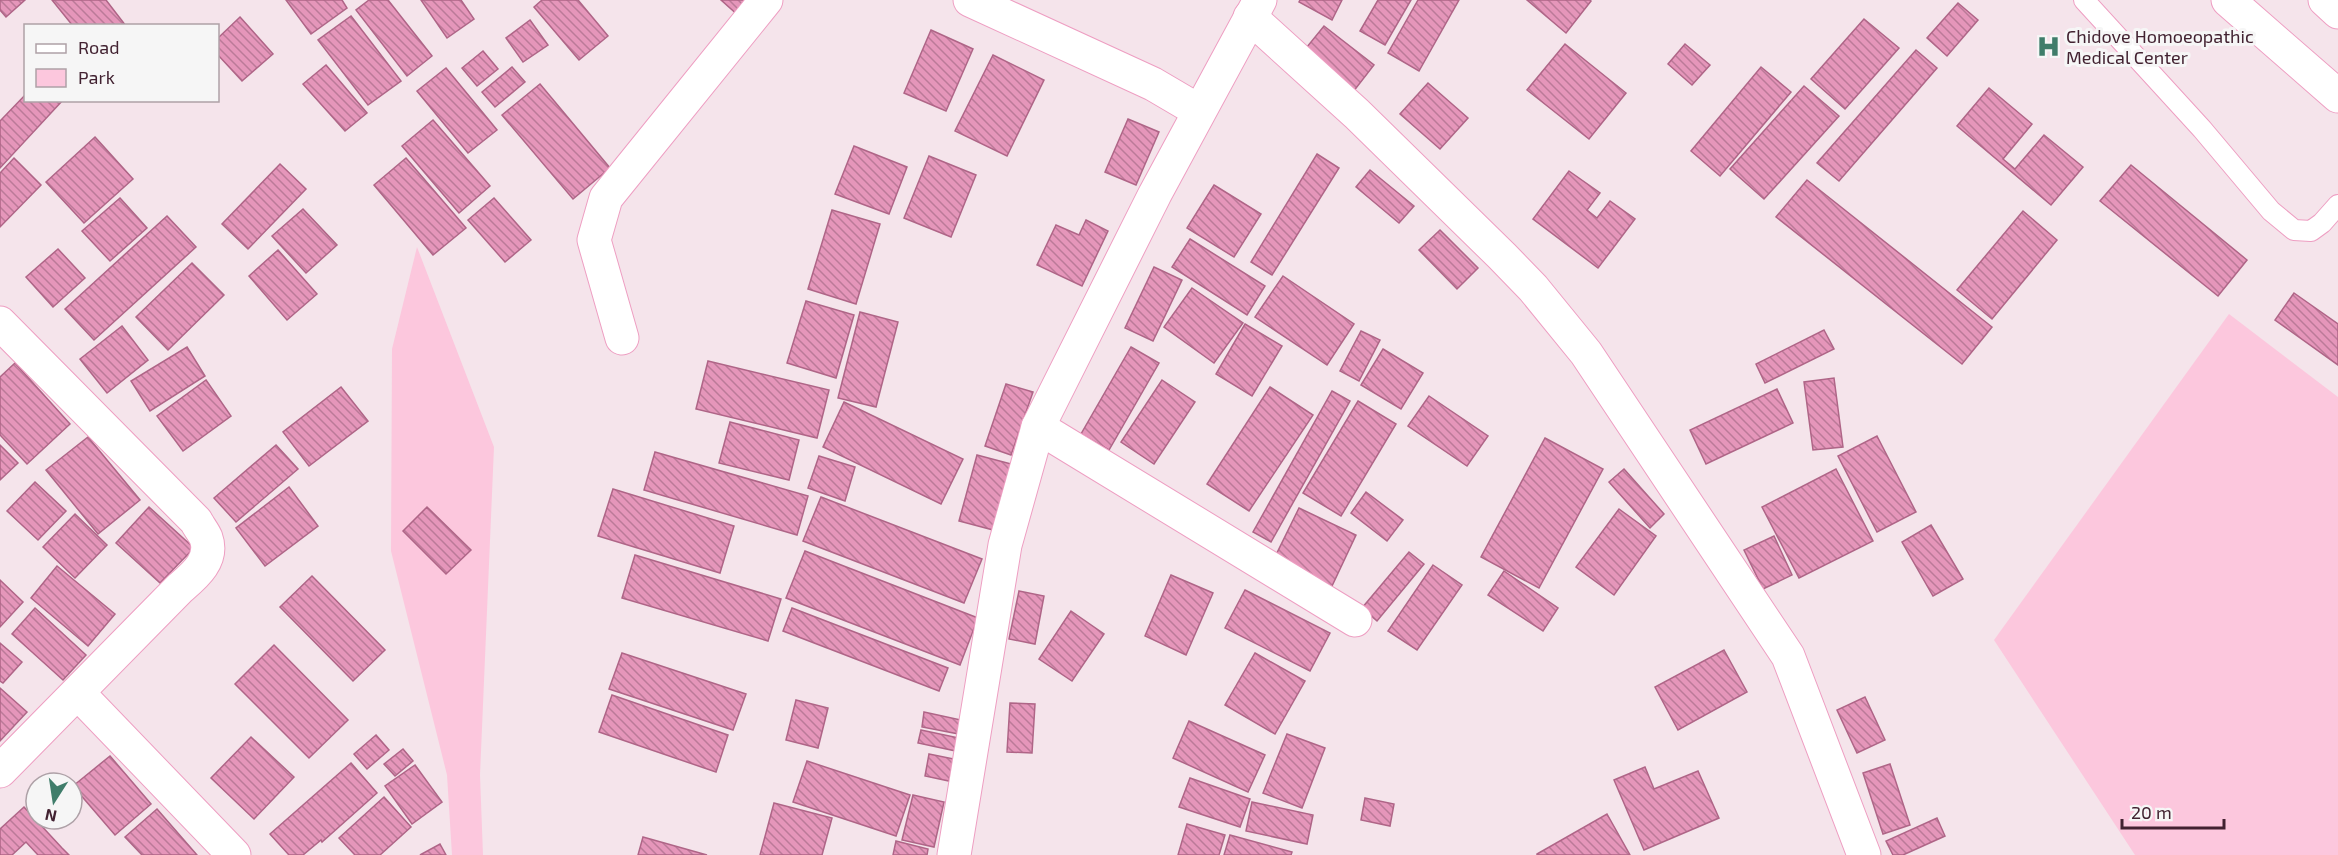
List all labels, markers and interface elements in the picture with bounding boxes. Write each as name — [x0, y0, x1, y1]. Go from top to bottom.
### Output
legend — [24, 24, 219, 102]
place label: Chidove Homoeopathic Medical Center — [2066, 25, 2254, 68]
hospital icon: Chidove Homoeopathic Medical Center — [2035, 34, 2061, 60]
text: Road — [78, 36, 119, 58]
text: Park — [78, 66, 115, 88]
north arrow — [24, 771, 84, 831]
scale bar — [2122, 792, 2224, 830]
text: 20 m — [2131, 801, 2172, 823]
text: N — [43, 806, 58, 827]

